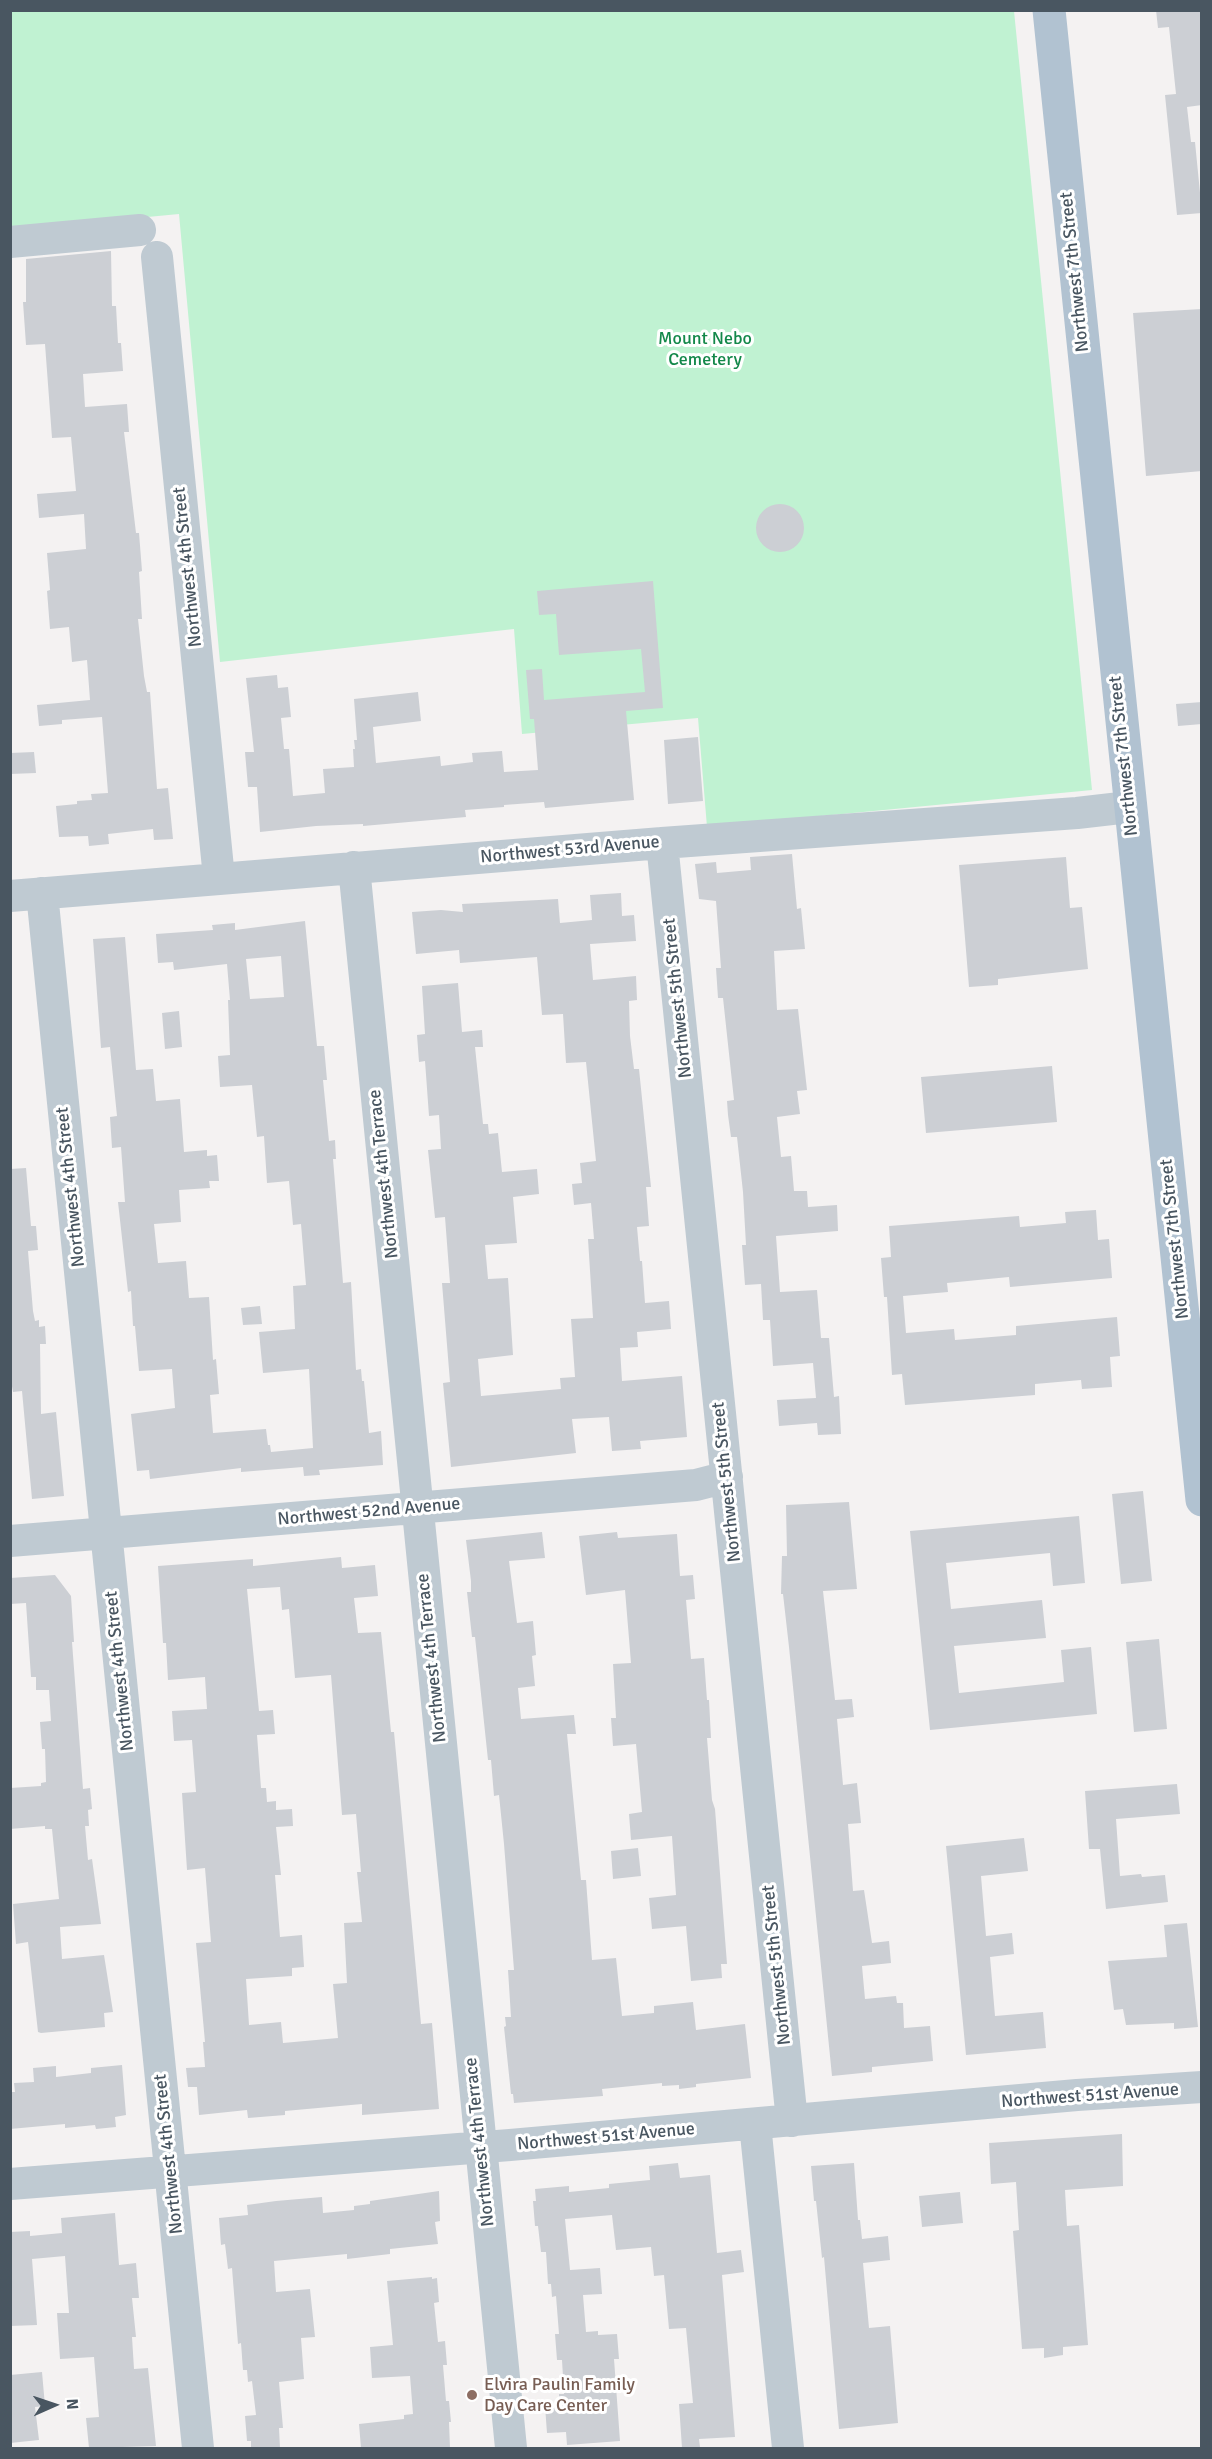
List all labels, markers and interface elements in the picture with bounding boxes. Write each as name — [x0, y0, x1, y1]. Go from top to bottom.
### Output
street label: Northwest 7th Street — [1056, 191, 1094, 353]
park label: Mount Nebo Cemetery — [658, 328, 752, 370]
street label: Northwest 4th Street — [169, 486, 207, 648]
street label: Northwest 7th Street — [1105, 675, 1143, 837]
street label: Northwest 53rd Avenue — [479, 831, 661, 869]
street label: Northwest 5th Street — [659, 917, 697, 1079]
street label: Northwest 4th Terrace — [364, 1088, 404, 1260]
street label: Northwest 4th Street — [52, 1106, 90, 1268]
street label: Northwest 7th Street — [1156, 1158, 1194, 1320]
street label: Northwest 5th Street — [708, 1401, 746, 1563]
street label: Northwest 52nd Avenue — [277, 1493, 461, 1531]
street label: Northwest 4th Terrace — [412, 1572, 452, 1744]
street label: Northwest 4th Street — [101, 1590, 139, 1752]
street label: Northwest 5th Street — [758, 1884, 796, 2046]
street label: Northwest 4th Terrace — [460, 2056, 500, 2228]
street label: Northwest 4th Street — [150, 2073, 188, 2235]
street label: Northwest 51st Avenue — [1000, 2079, 1180, 2113]
street label: Northwest 51st Avenue — [516, 2118, 696, 2156]
place label: Elvira Paulin Family Day Care Center — [484, 2374, 635, 2416]
north arrow — [24, 2375, 84, 2435]
marker: Elvira Paulin Family Day Care Center — [465, 2388, 479, 2402]
text: N — [62, 2398, 82, 2410]

